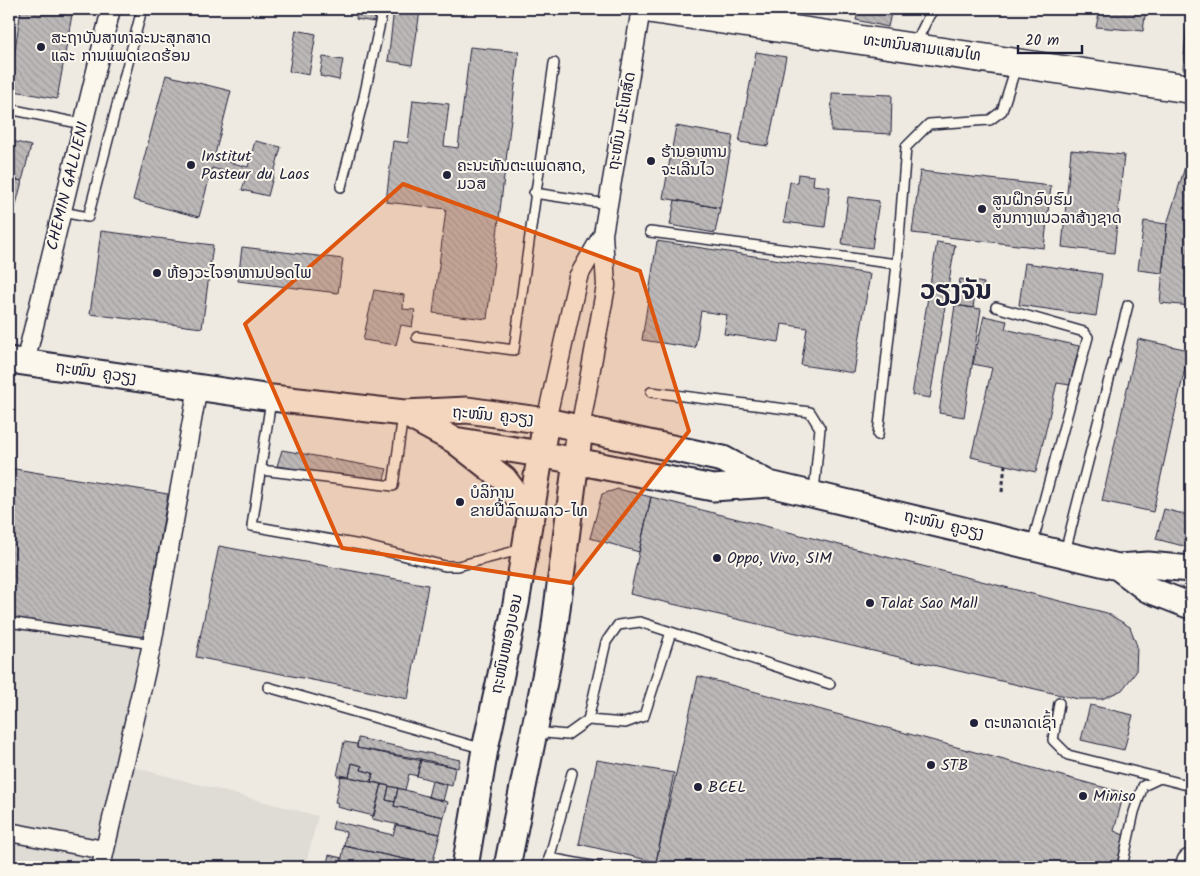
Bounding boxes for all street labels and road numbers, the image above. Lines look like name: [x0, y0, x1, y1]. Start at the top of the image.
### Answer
street label: ທະຫນົນສາມແສນໄທ: [861, 27, 983, 69]
street label: ຖະໜົນ ມະໂຫສົດ: [601, 70, 643, 172]
street label: CHEMIN GALLIENI: [40, 119, 96, 253]
street label: ຖະໜົນ ຄູວຽງ: [54, 355, 138, 391]
street label: ຖະໜົນ ຄູວຽງ: [451, 400, 535, 432]
street label: ຖະໜົນ ຄູວຽງ: [901, 504, 987, 546]
street label: ຖະໜົນໜອງບອນ: [484, 592, 530, 696]

